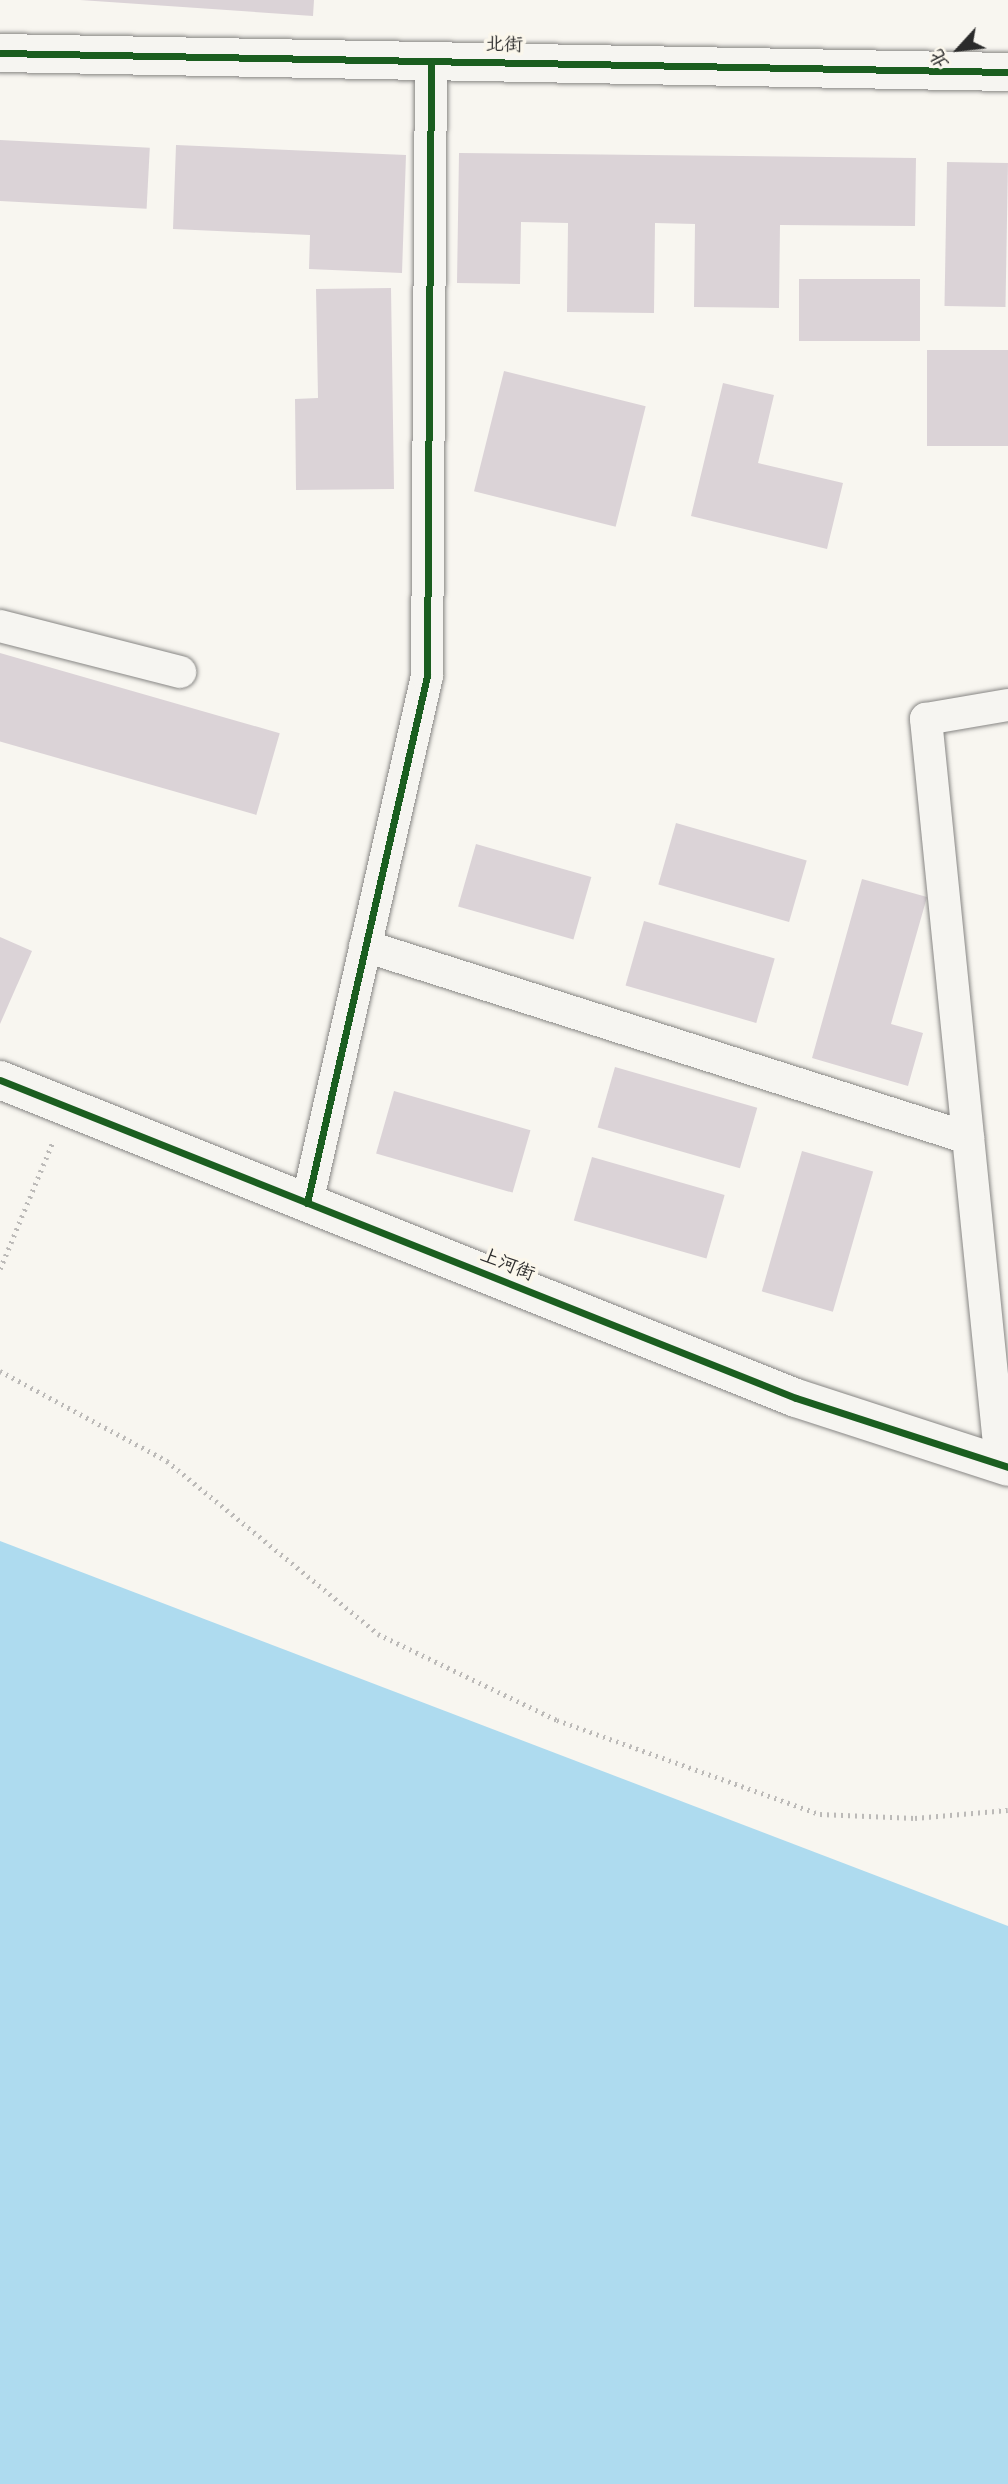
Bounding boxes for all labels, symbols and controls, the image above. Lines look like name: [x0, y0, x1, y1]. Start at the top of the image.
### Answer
north arrow: [924, 14, 994, 84]
street label: 北街: [485, 34, 523, 58]
text: 北: [923, 43, 958, 74]
street label: 上河街: [476, 1245, 538, 1287]

